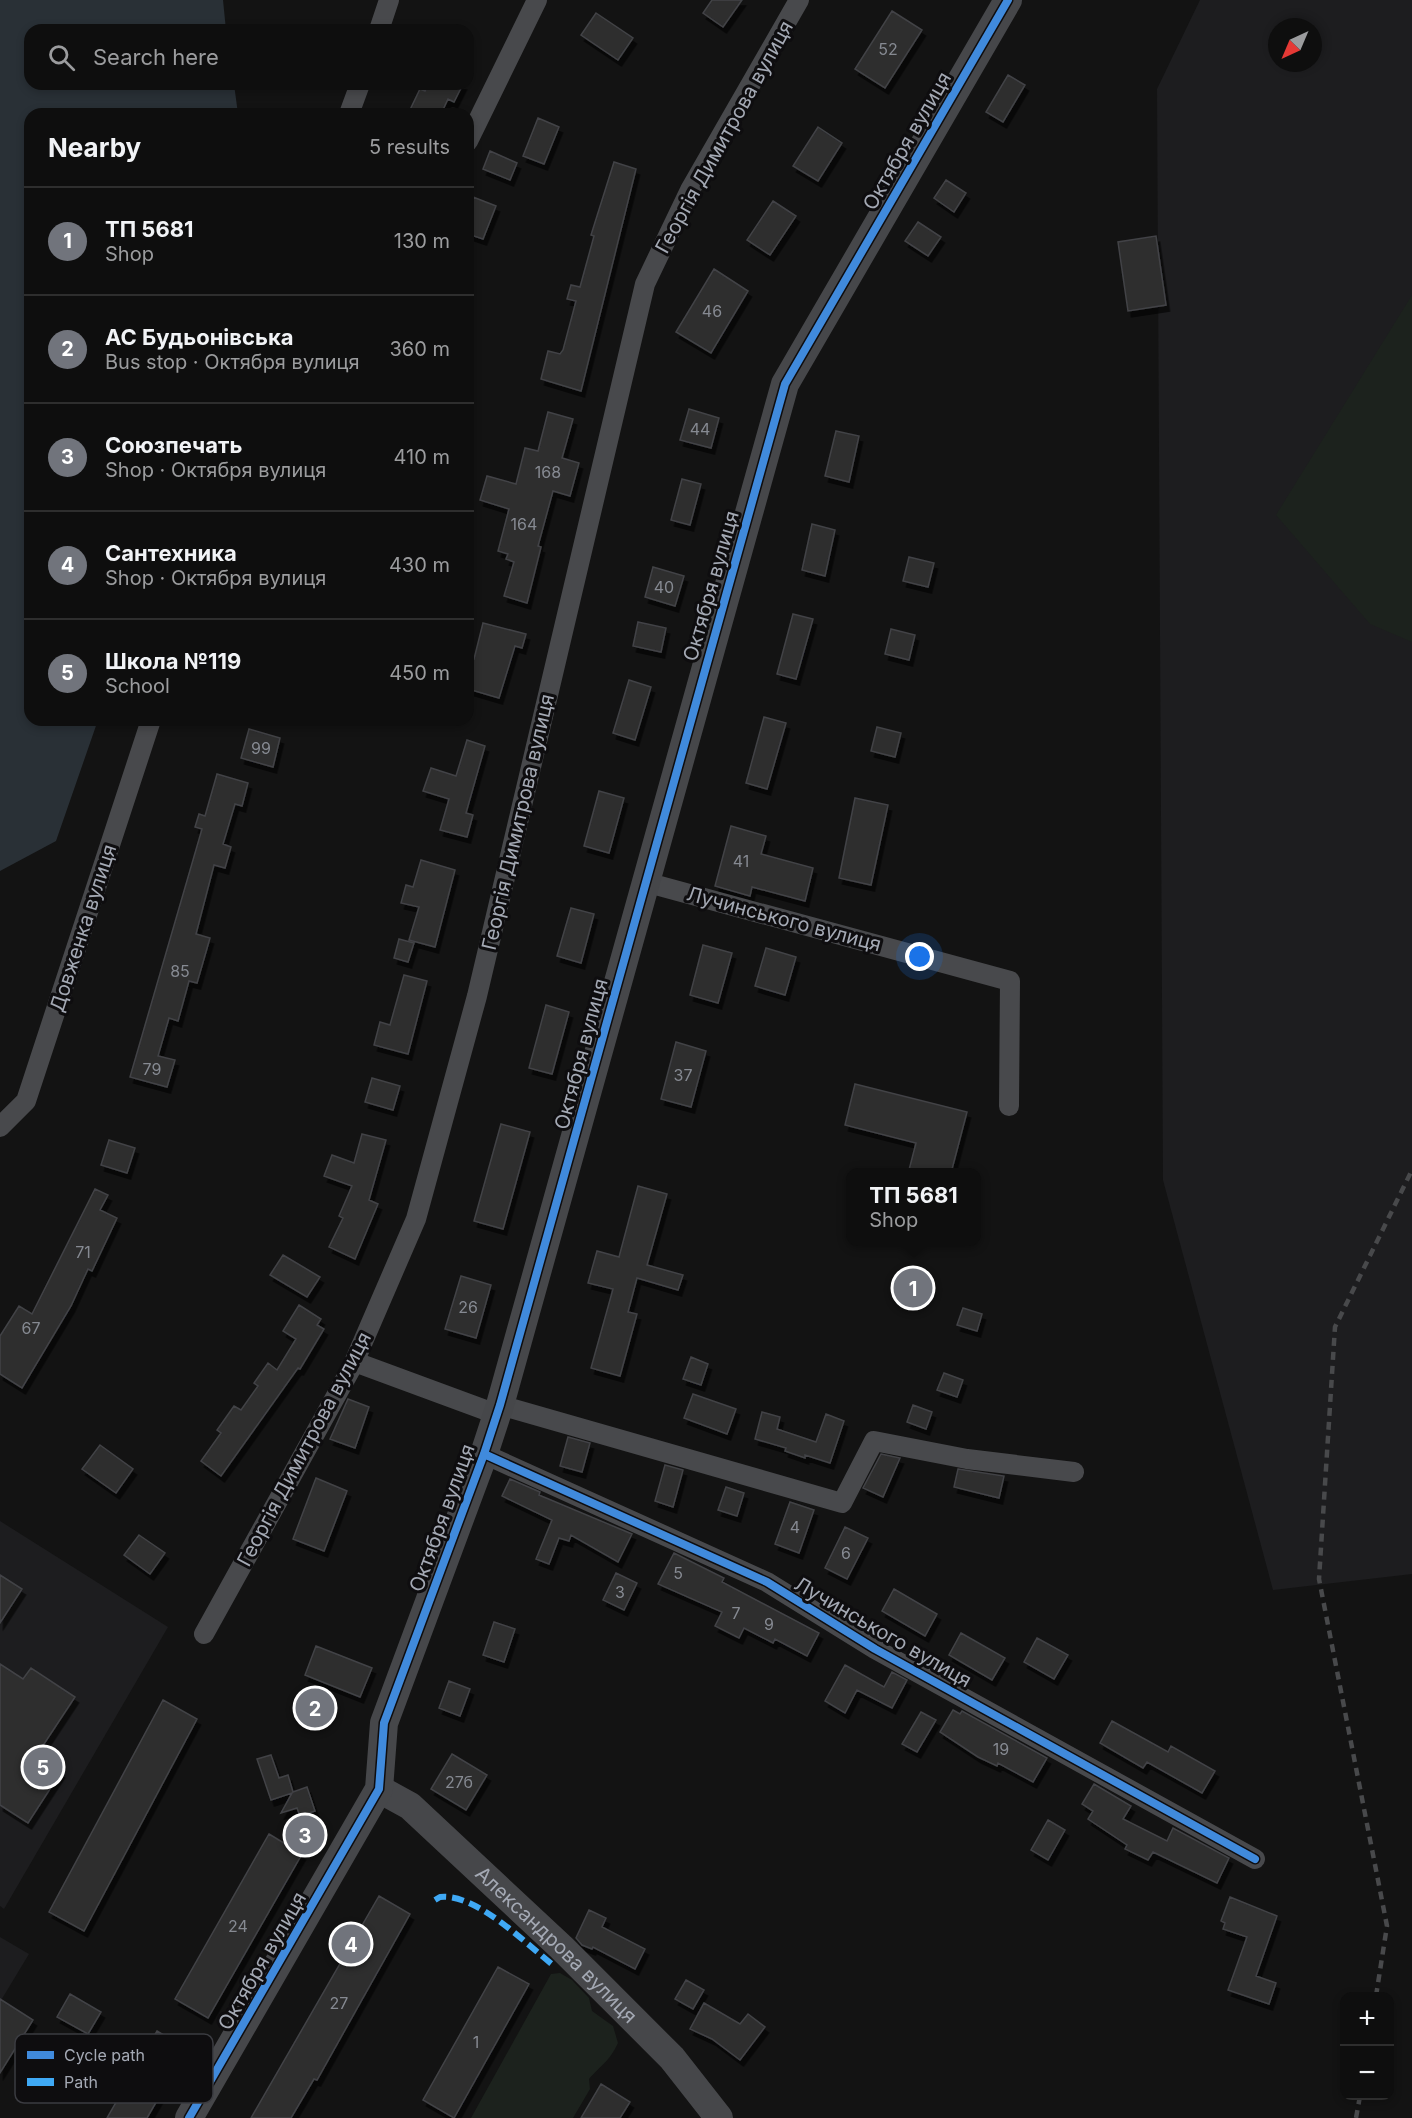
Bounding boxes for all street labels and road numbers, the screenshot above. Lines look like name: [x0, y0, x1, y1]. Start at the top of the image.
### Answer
street label: Георгія Димитрова вулиця: [650, 17, 798, 257]
street label: Октября вулиця: [858, 68, 956, 214]
street label: Октября вулиця: [678, 508, 744, 664]
street label: Георгія Димитрова вулиця: [477, 692, 559, 952]
street label: Довженка вулиця: [45, 841, 121, 1015]
street label: Лучинського вулиця: [684, 881, 884, 957]
street label: Октября вулиця: [549, 976, 613, 1132]
street label: Георгія Димитрова вулиця: [232, 1328, 376, 1570]
street label: Октября вулиця: [404, 1441, 480, 1595]
street label: Лучинського вулиця: [790, 1572, 976, 1692]
street label: Александрова вулиця: [471, 1861, 642, 2028]
street label: Октября вулиця: [213, 1888, 311, 2034]

